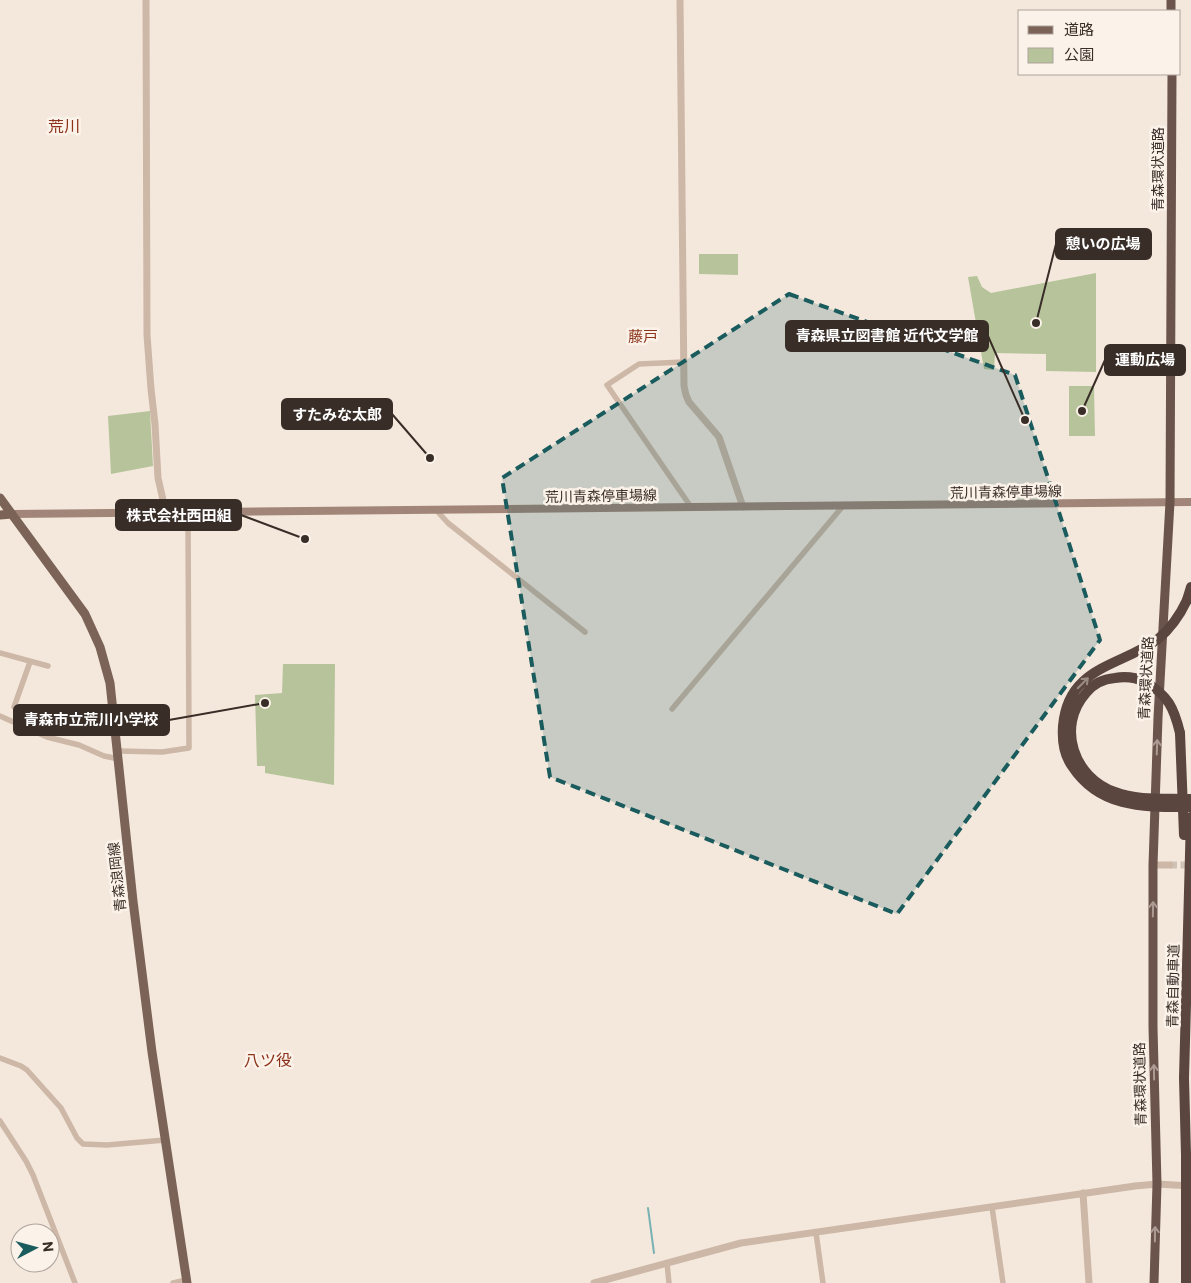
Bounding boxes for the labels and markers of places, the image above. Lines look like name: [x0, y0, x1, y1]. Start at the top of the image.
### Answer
callout: 憩いの広場: [1056, 229, 1151, 259]
callout: 青森県立図書館 近代文学館: [786, 321, 988, 351]
callout: 運動広場: [1105, 345, 1185, 375]
callout: すたみな太郎: [282, 399, 392, 429]
callout: 株式会社西田組: [116, 500, 241, 530]
callout: 青森市立荒川小学校: [14, 705, 169, 735]

